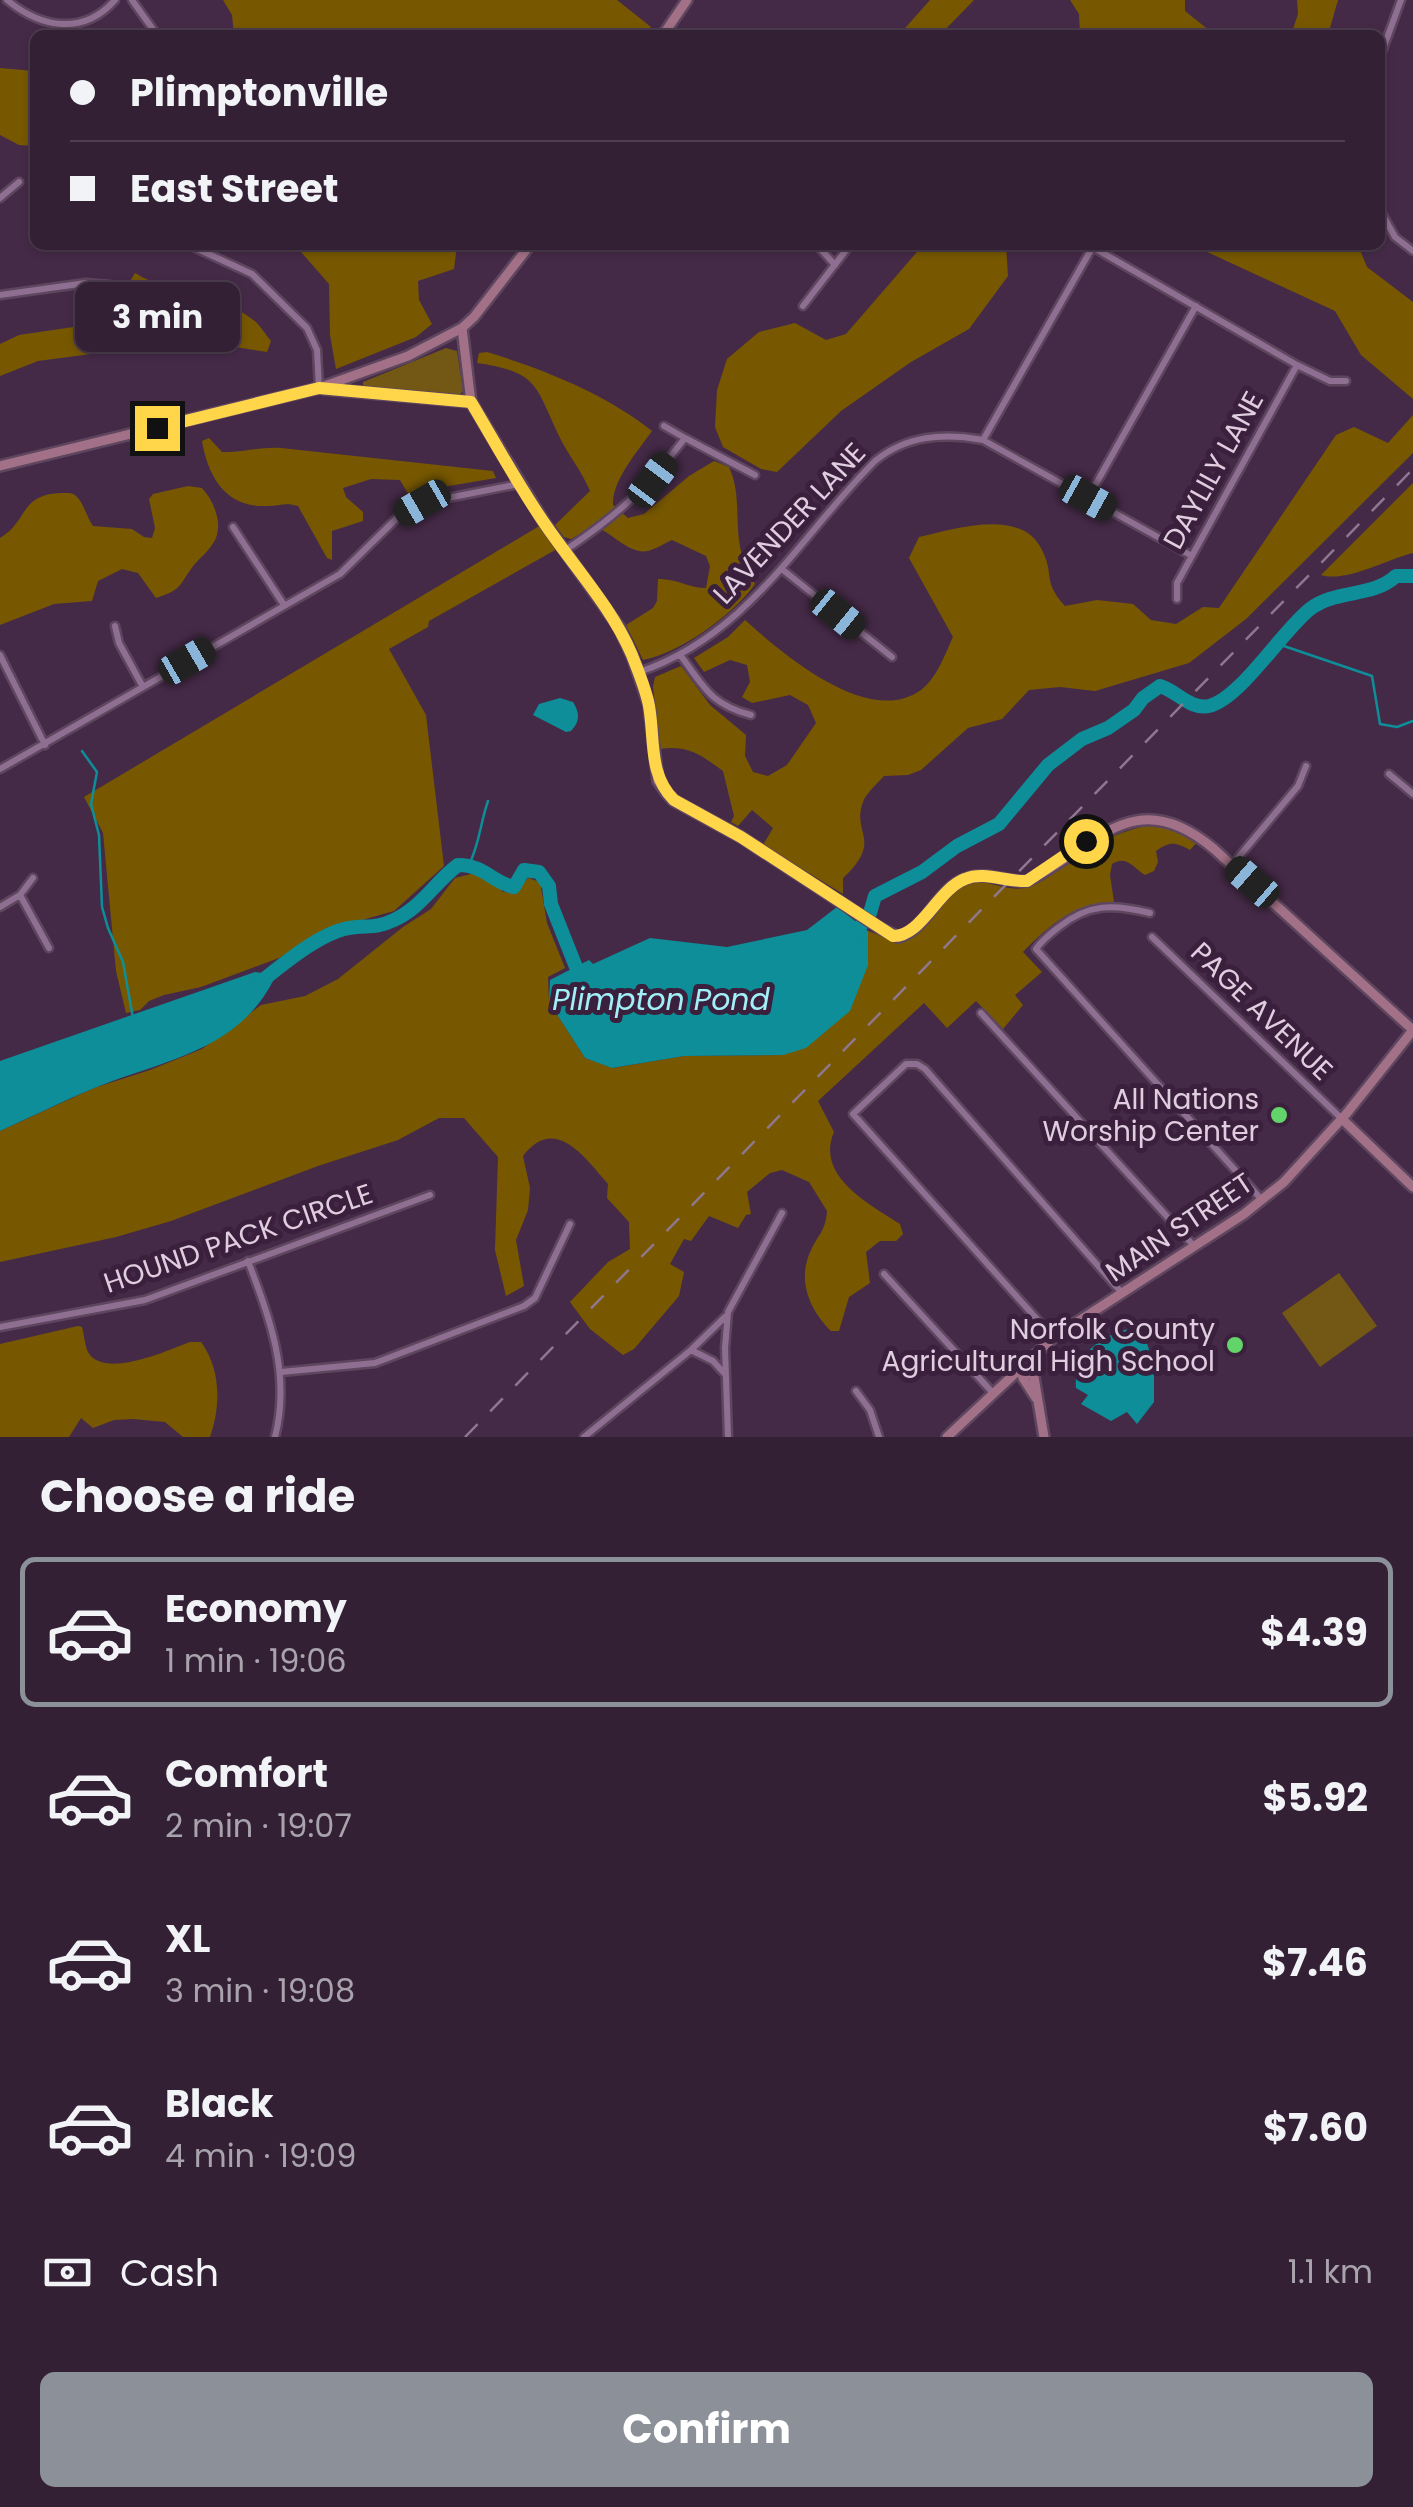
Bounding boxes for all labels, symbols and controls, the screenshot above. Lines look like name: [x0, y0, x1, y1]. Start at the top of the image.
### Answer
text: Plimptonville: [130, 66, 388, 119]
text: East Street: [130, 162, 338, 215]
callout: 3 min: [74, 283, 240, 353]
text: 3 min: [112, 294, 203, 339]
street label: DAYLILY LANE: [1154, 384, 1273, 556]
route end: [135, 406, 180, 451]
street label: LAVENDER LANE: [704, 434, 874, 613]
car: [623, 447, 683, 513]
car: [1054, 470, 1122, 526]
car: [389, 475, 455, 531]
car: [805, 583, 871, 645]
car: [154, 633, 220, 689]
route start: [1064, 819, 1109, 864]
car: [1220, 851, 1284, 913]
street label: PAGE AVENUE: [1182, 933, 1341, 1089]
water label: Plimpton Pond: [552, 978, 771, 1021]
place label: All Nations Worship Center: [1043, 1080, 1259, 1151]
marker: All Nations Worship Center: [1268, 1104, 1290, 1126]
street label: MAIN STREET: [1098, 1164, 1260, 1291]
street label: HOUND PACK CIRCLE: [99, 1174, 378, 1303]
place label: Norfolk County Agricultural High School: [882, 1310, 1215, 1381]
marker: Norfolk County Agricultural High School: [1224, 1334, 1246, 1356]
text: Choose a ride: [40, 1465, 355, 1528]
text: Economy: [165, 1582, 347, 1635]
icon: car: [45, 1587, 135, 1677]
text: $4.39: [1260, 1606, 1368, 1659]
text: 1 min · 19:06: [165, 1638, 347, 1683]
text: Comfort: [165, 1747, 328, 1800]
icon: car: [45, 1752, 135, 1842]
text: $5.92: [1263, 1771, 1368, 1824]
text: 2 min · 19:07: [165, 1803, 352, 1848]
text: XL: [165, 1912, 210, 1965]
icon: car: [45, 1917, 135, 2007]
text: $7.46: [1262, 1936, 1368, 1989]
text: 3 min · 19:08: [165, 1968, 355, 2013]
text: Black: [165, 2077, 274, 2130]
icon: car: [45, 2082, 135, 2172]
text: $7.60: [1263, 2101, 1368, 2154]
text: 4 min · 19:09: [165, 2133, 356, 2178]
icon: cash: [40, 2245, 95, 2300]
text: Cash: [120, 2246, 219, 2299]
text: 1.1 km: [1288, 2249, 1373, 2294]
button: Confirm: [40, 2372, 1373, 2487]

